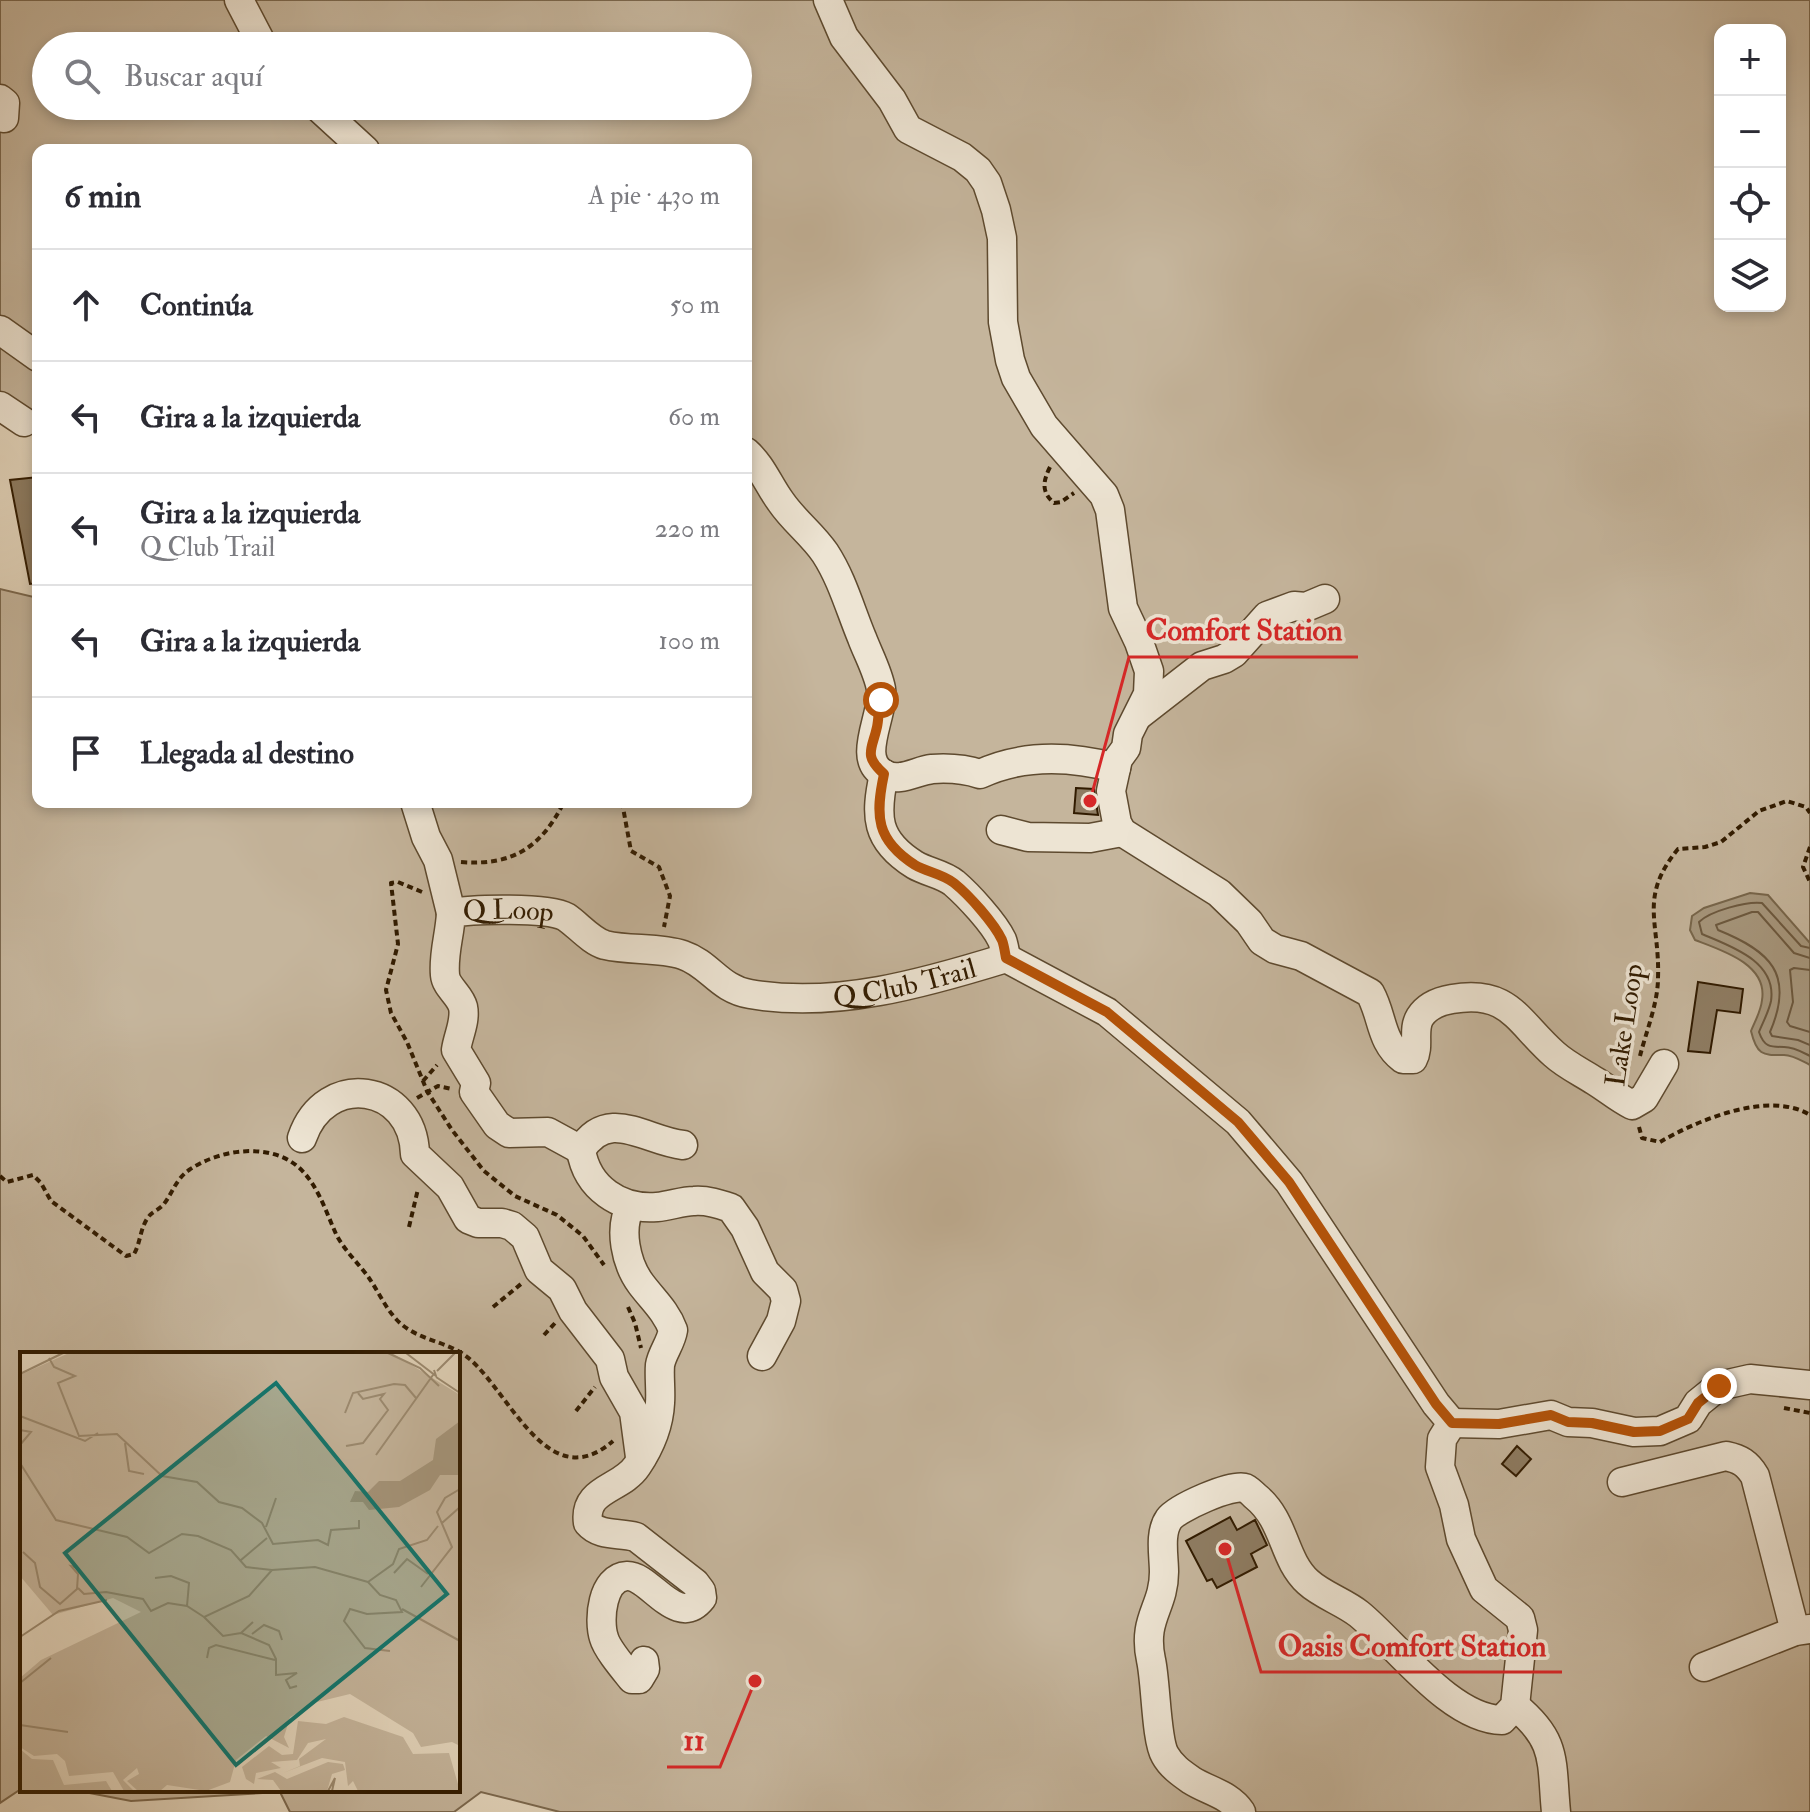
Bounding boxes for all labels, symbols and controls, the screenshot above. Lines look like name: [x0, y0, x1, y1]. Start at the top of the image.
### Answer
map controls: [1714, 24, 1786, 312]
button: +: [1714, 24, 1786, 96]
search box: [32, 32, 752, 120]
icon: search: [60, 54, 104, 98]
text: Buscar aquí: [124, 58, 263, 95]
button: −: [1714, 96, 1786, 168]
button: locate: [1714, 168, 1786, 240]
text: 6 min: [64, 175, 141, 218]
text: A pie · 430 m: [588, 180, 720, 212]
button: layers: [1714, 240, 1786, 312]
icon: ahead: [64, 283, 108, 327]
text: Continúa: [140, 287, 253, 324]
text: 50 m: [670, 289, 720, 321]
icon: left: [64, 395, 108, 439]
text: Gira a la izquierda: [140, 399, 360, 436]
text: 60 m: [668, 401, 720, 433]
text: Gira a la izquierda: [140, 495, 360, 532]
icon: left: [64, 507, 108, 551]
text: 220 m: [655, 513, 720, 545]
text: Q Club Trail: [140, 532, 275, 564]
callout: Comfort Station: [1129, 603, 1358, 657]
text: Comfort Station: [1145, 612, 1343, 649]
icon: left: [64, 619, 108, 663]
text: Gira a la izquierda: [140, 623, 360, 660]
text: 100 m: [659, 625, 720, 657]
route start: [863, 682, 899, 718]
icon: arrive: [64, 731, 108, 775]
text: Llegada al destino: [140, 735, 354, 772]
street label: Q Loop: [462, 891, 556, 930]
street label: Q Club Trail: [831, 950, 980, 1015]
street label: Lake Loop: [1598, 961, 1652, 1089]
inset map: [20, 1352, 460, 1792]
route end: [1701, 1368, 1737, 1404]
callout: Oasis Comfort Station: [1261, 1618, 1562, 1672]
text: Oasis Comfort Station: [1278, 1628, 1547, 1665]
callout: 11: [667, 1713, 720, 1767]
text: 11: [683, 1722, 705, 1759]

